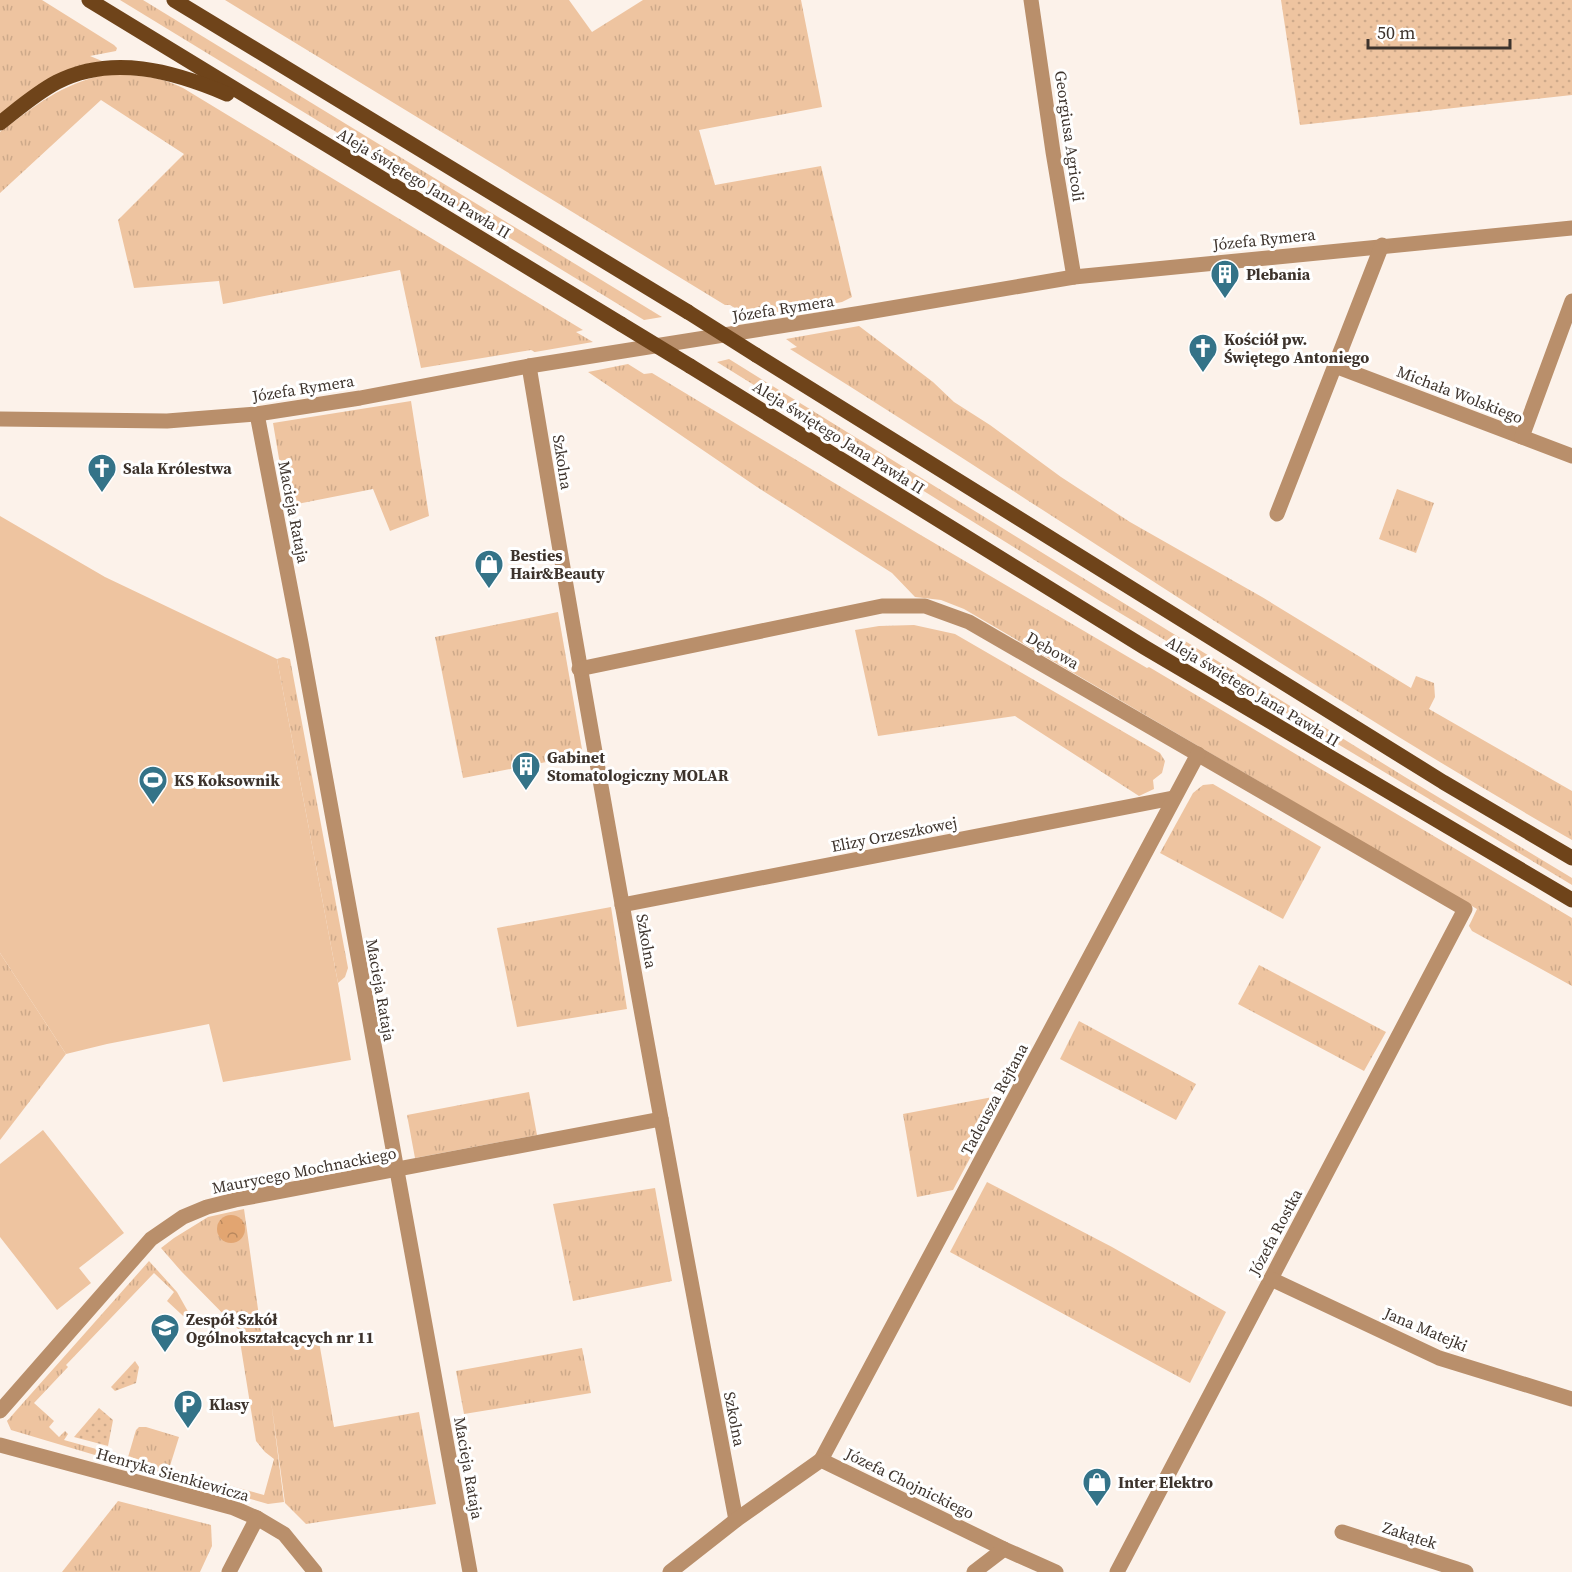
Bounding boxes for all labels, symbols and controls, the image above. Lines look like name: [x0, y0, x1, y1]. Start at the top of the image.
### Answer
scale bar: [1368, 12, 1510, 50]
text: 50 m: [1377, 20, 1415, 45]
street label: Georgiusa Agricoli: [1050, 69, 1090, 203]
street label: Aleja świętego Jana Pawła II: [333, 122, 515, 244]
street label: Józefa Rymera: [1211, 223, 1317, 255]
building icon: Plebania: [1209, 258, 1241, 300]
place label: Plebania: [1246, 263, 1311, 285]
street label: Józefa Rymera: [729, 289, 836, 327]
place label: Kościół pw. Świętego Antoniego: [1224, 328, 1369, 368]
church icon: Kościół pw. Świętego Antoniego: [1187, 332, 1219, 374]
street label: Michała Wolskiego: [1394, 360, 1527, 428]
street label: Józefa Rymera: [249, 369, 356, 407]
street label: Aleja świętego Jana Pawła II: [749, 375, 929, 499]
street label: Szkolna: [548, 433, 578, 492]
church icon: Sala Królestwa: [86, 452, 118, 494]
place label: Sala Królestwa: [123, 457, 232, 479]
street label: Macieja Rataja: [273, 459, 315, 566]
place label: Besties Hair&Beauty: [510, 544, 605, 584]
shop icon: Besties Hair&Beauty: [473, 548, 505, 590]
street label: Dębowa: [1023, 626, 1084, 674]
street label: Aleja świętego Jana Pawła II: [1162, 630, 1344, 752]
place label: Gabinet Stomatologiczny MOLAR: [547, 746, 729, 786]
building icon: Gabinet Stomatologiczny MOLAR: [510, 750, 542, 792]
sports icon: KS Koksownik: [137, 764, 169, 806]
place label: KS Koksownik: [174, 769, 280, 791]
street label: Elizy Orzeszkowej: [829, 811, 959, 857]
street label: Szkolna: [631, 912, 663, 971]
street label: Macieja Rataja: [361, 937, 401, 1044]
street label: Tadeusza Rejtana: [955, 1038, 1033, 1159]
street label: Maurycego Mochnackiego: [210, 1141, 398, 1199]
street label: Józefa Rostka: [1242, 1184, 1307, 1280]
street label: Jana Matejki: [1380, 1301, 1471, 1357]
place label: Zespół Szkół Ogólnokształcących nr 11: [186, 1308, 374, 1348]
school or university icon: Zespół Szkół Ogólnokształcących nr 11: [149, 1312, 181, 1354]
parking icon: Klasy: [172, 1388, 204, 1430]
street label: Szkolna: [719, 1390, 751, 1449]
place label: Klasy: [209, 1393, 250, 1415]
street label: Macieja Rataja: [449, 1415, 489, 1522]
street label: Henryka Sienkiewicza: [94, 1442, 253, 1507]
street label: Józefa Chojnickiego: [841, 1442, 978, 1524]
shop icon: Inter Elektro: [1081, 1466, 1113, 1508]
place label: Inter Elektro: [1118, 1471, 1213, 1493]
street label: Zakątek: [1380, 1516, 1440, 1554]

